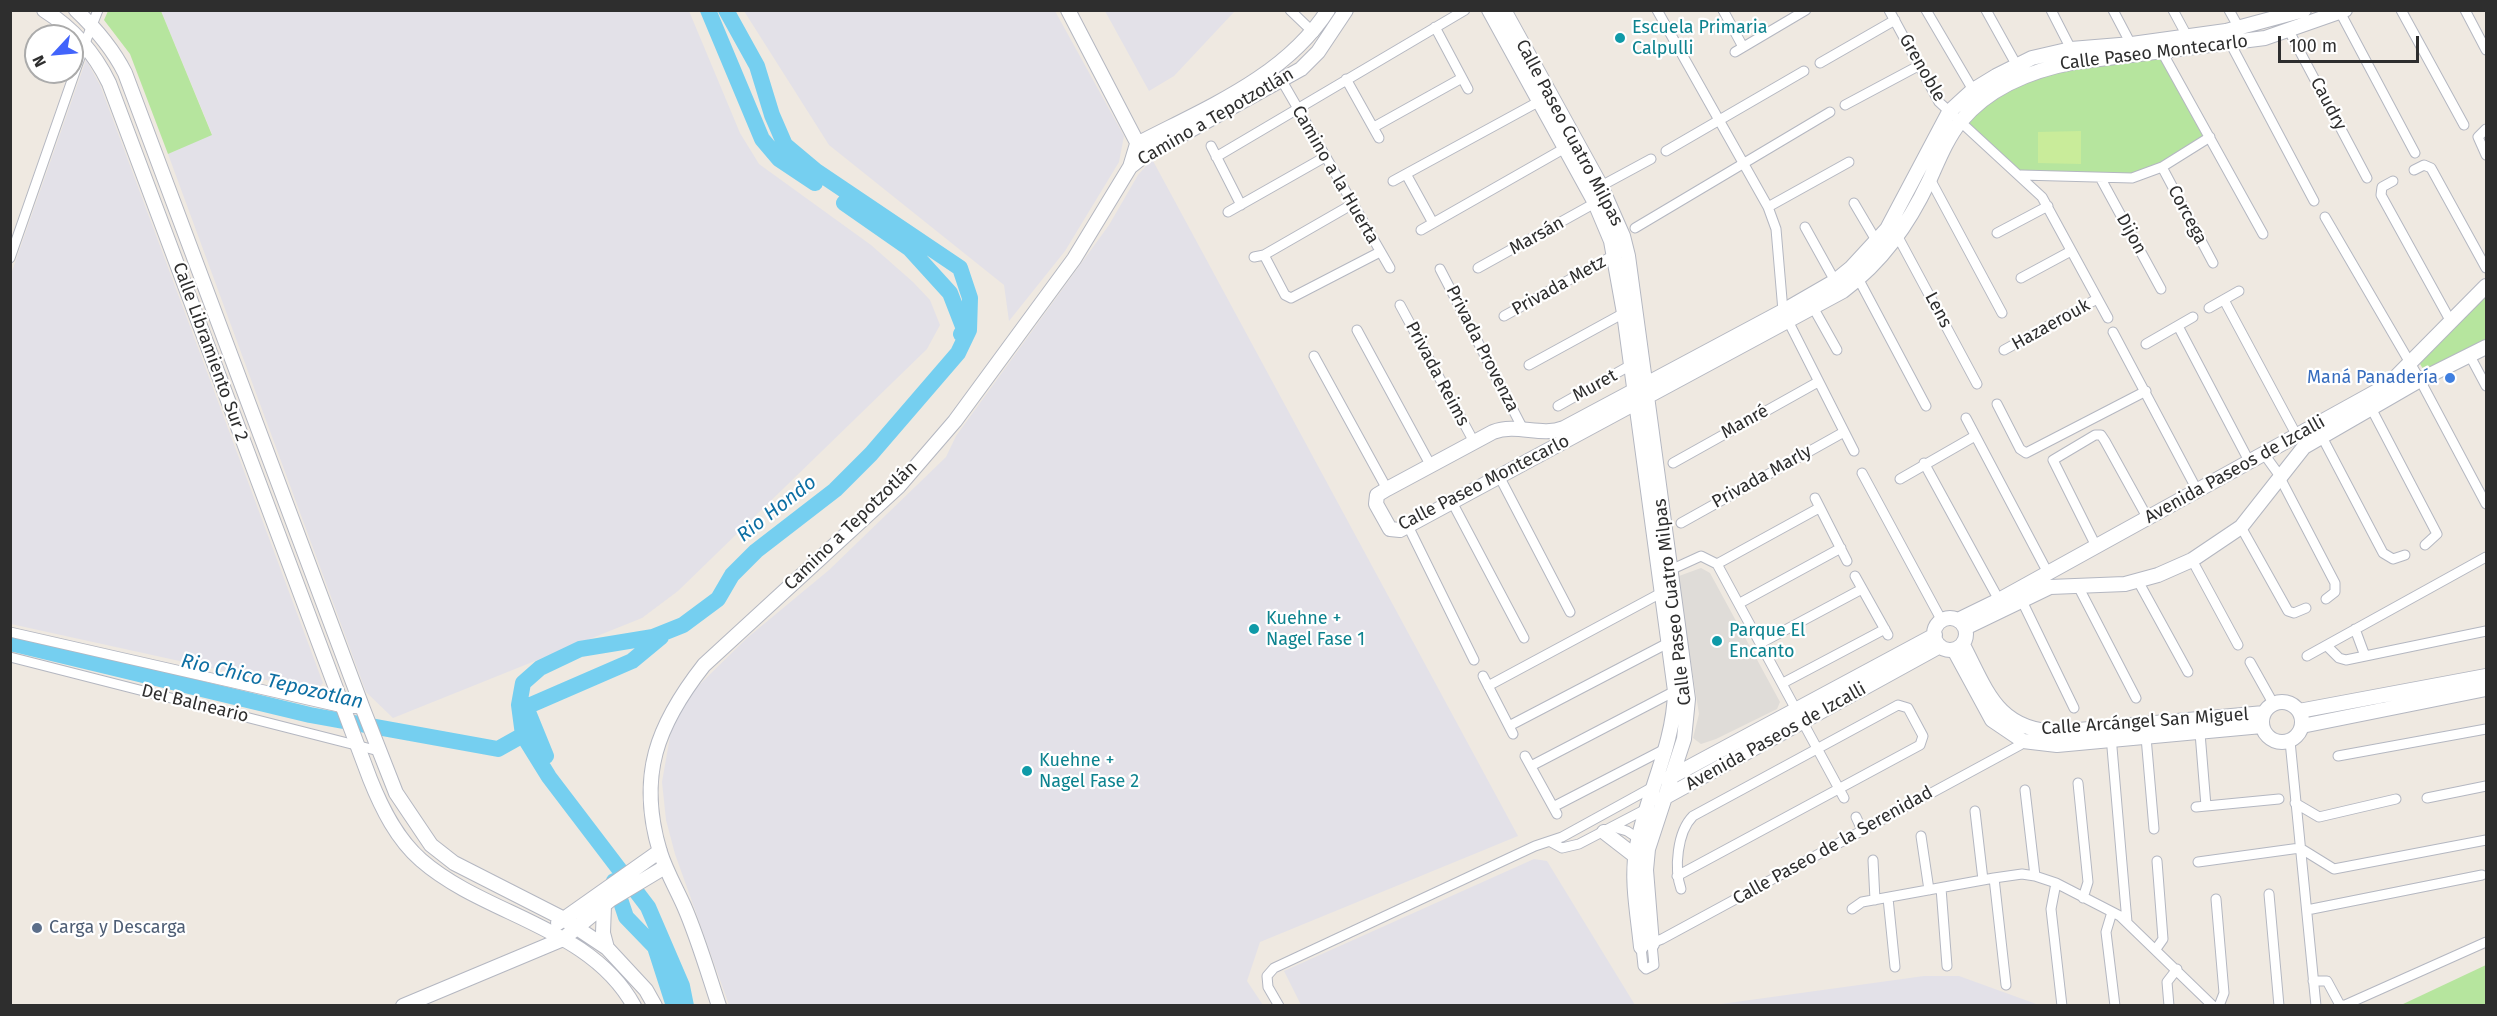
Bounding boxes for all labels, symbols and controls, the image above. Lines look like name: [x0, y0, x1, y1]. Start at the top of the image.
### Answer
place label: Escuela Primaria Calpulli: [1632, 17, 1768, 60]
north arrow: [24, 24, 84, 84]
scale bar: [2281, 24, 2422, 62]
street label: Grenoble: [1894, 30, 1950, 106]
marker: Escuela Primaria Calpulli: [1613, 31, 1627, 45]
street label: Calle Paseo Montecarlo: [2059, 31, 2249, 75]
text: 100 m: [2289, 35, 2337, 57]
street label: Calle Paseo Cuatro Milpas: [1511, 36, 1627, 230]
text: N: [28, 52, 50, 70]
street label: Camino a Tepotzotlán: [1134, 64, 1298, 170]
street label: Caudry: [2305, 74, 2351, 134]
street label: Camino a la Huerta: [1287, 102, 1383, 248]
street label: Corcega: [2163, 182, 2211, 248]
street label: Dijon: [2111, 210, 2151, 258]
street label: Marsán: [1506, 212, 1568, 260]
street label: Privada Metz: [1508, 251, 1610, 321]
street label: Calle Libramiento Sur 2: [168, 260, 252, 444]
street label: Privada Provenza: [1441, 282, 1523, 416]
street label: Lens: [1920, 288, 1956, 332]
street label: Hazaerouk: [2008, 295, 2094, 355]
street label: Privada Reims: [1400, 318, 1474, 430]
street label: Muret: [1569, 365, 1621, 407]
place label: Maná Panadería: [2307, 367, 2438, 389]
marker: Maná Panadería: [2443, 371, 2457, 385]
street label: Manré: [1718, 400, 1772, 444]
street label: Avenida Paseos de Izcalli: [2141, 411, 2329, 529]
street label: Calle Paseo Montecarlo: [1395, 430, 1573, 536]
street label: Privada Marly: [1708, 441, 1816, 513]
street label: Camino a Tepotzotlán: [780, 457, 922, 595]
water label: Rio Hondo: [732, 471, 822, 547]
street label: Calle Paseo Cuatro Milpas: [1650, 497, 1696, 707]
place label: Kuehne + Nagel Fase 1: [1266, 608, 1365, 650]
place label: Parque El Encanto: [1729, 620, 1805, 662]
marker: Kuehne + Nagel Fase 1: [1247, 622, 1261, 636]
marker: Parque El Encanto: [1710, 634, 1724, 648]
water label: Rio Chico Tepozotlan: [179, 649, 365, 715]
street label: Avenida Paseos de Izcalli: [1682, 678, 1870, 796]
street label: Del Balneario: [139, 680, 251, 728]
street label: Calle Arcángel San Miguel: [2041, 704, 2249, 740]
place label: Kuehne + Nagel Fase 2: [1039, 750, 1139, 792]
marker: Kuehne + Nagel Fase 2: [1020, 764, 1034, 778]
street label: Calle Paseo de la Serenidad: [1729, 782, 1937, 910]
place label: Carga y Descarga: [49, 917, 186, 939]
marker: Carga y Descarga: [30, 921, 44, 935]

